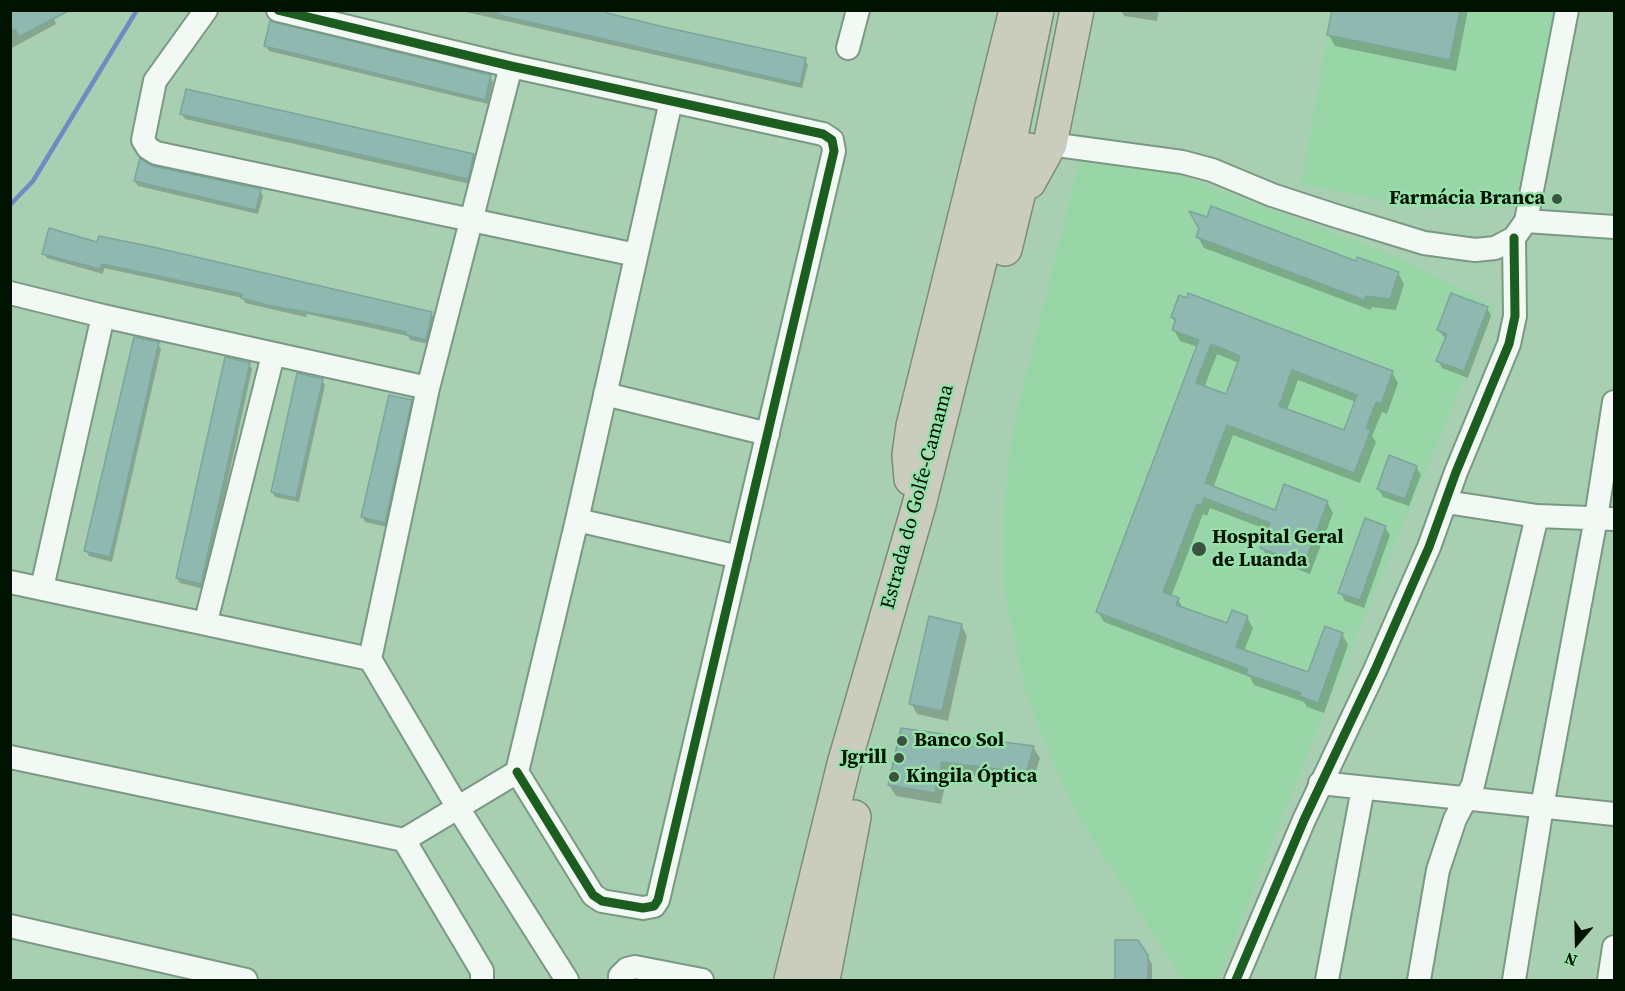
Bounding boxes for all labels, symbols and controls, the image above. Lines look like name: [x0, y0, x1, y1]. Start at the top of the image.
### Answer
place label: Farmácia Branca: [1389, 187, 1545, 211]
marker: Farmácia Branca: [1550, 192, 1564, 206]
street label: Estrada do Golfe-Camama: [876, 382, 960, 612]
place label: Hospital Geral de Luanda: [1212, 526, 1344, 573]
marker: Hospital Geral de Luanda: [1190, 540, 1208, 558]
place label: Banco Sol: [914, 729, 1004, 753]
marker: Banco Sol: [895, 734, 909, 748]
place label: Jgrill: [840, 746, 887, 770]
marker: Jgrill: [892, 751, 906, 765]
place label: Kingila Óptica: [906, 765, 1037, 789]
marker: Kingila Óptica: [887, 770, 901, 784]
north arrow: [1547, 913, 1607, 973]
text: N: [1562, 948, 1580, 972]

